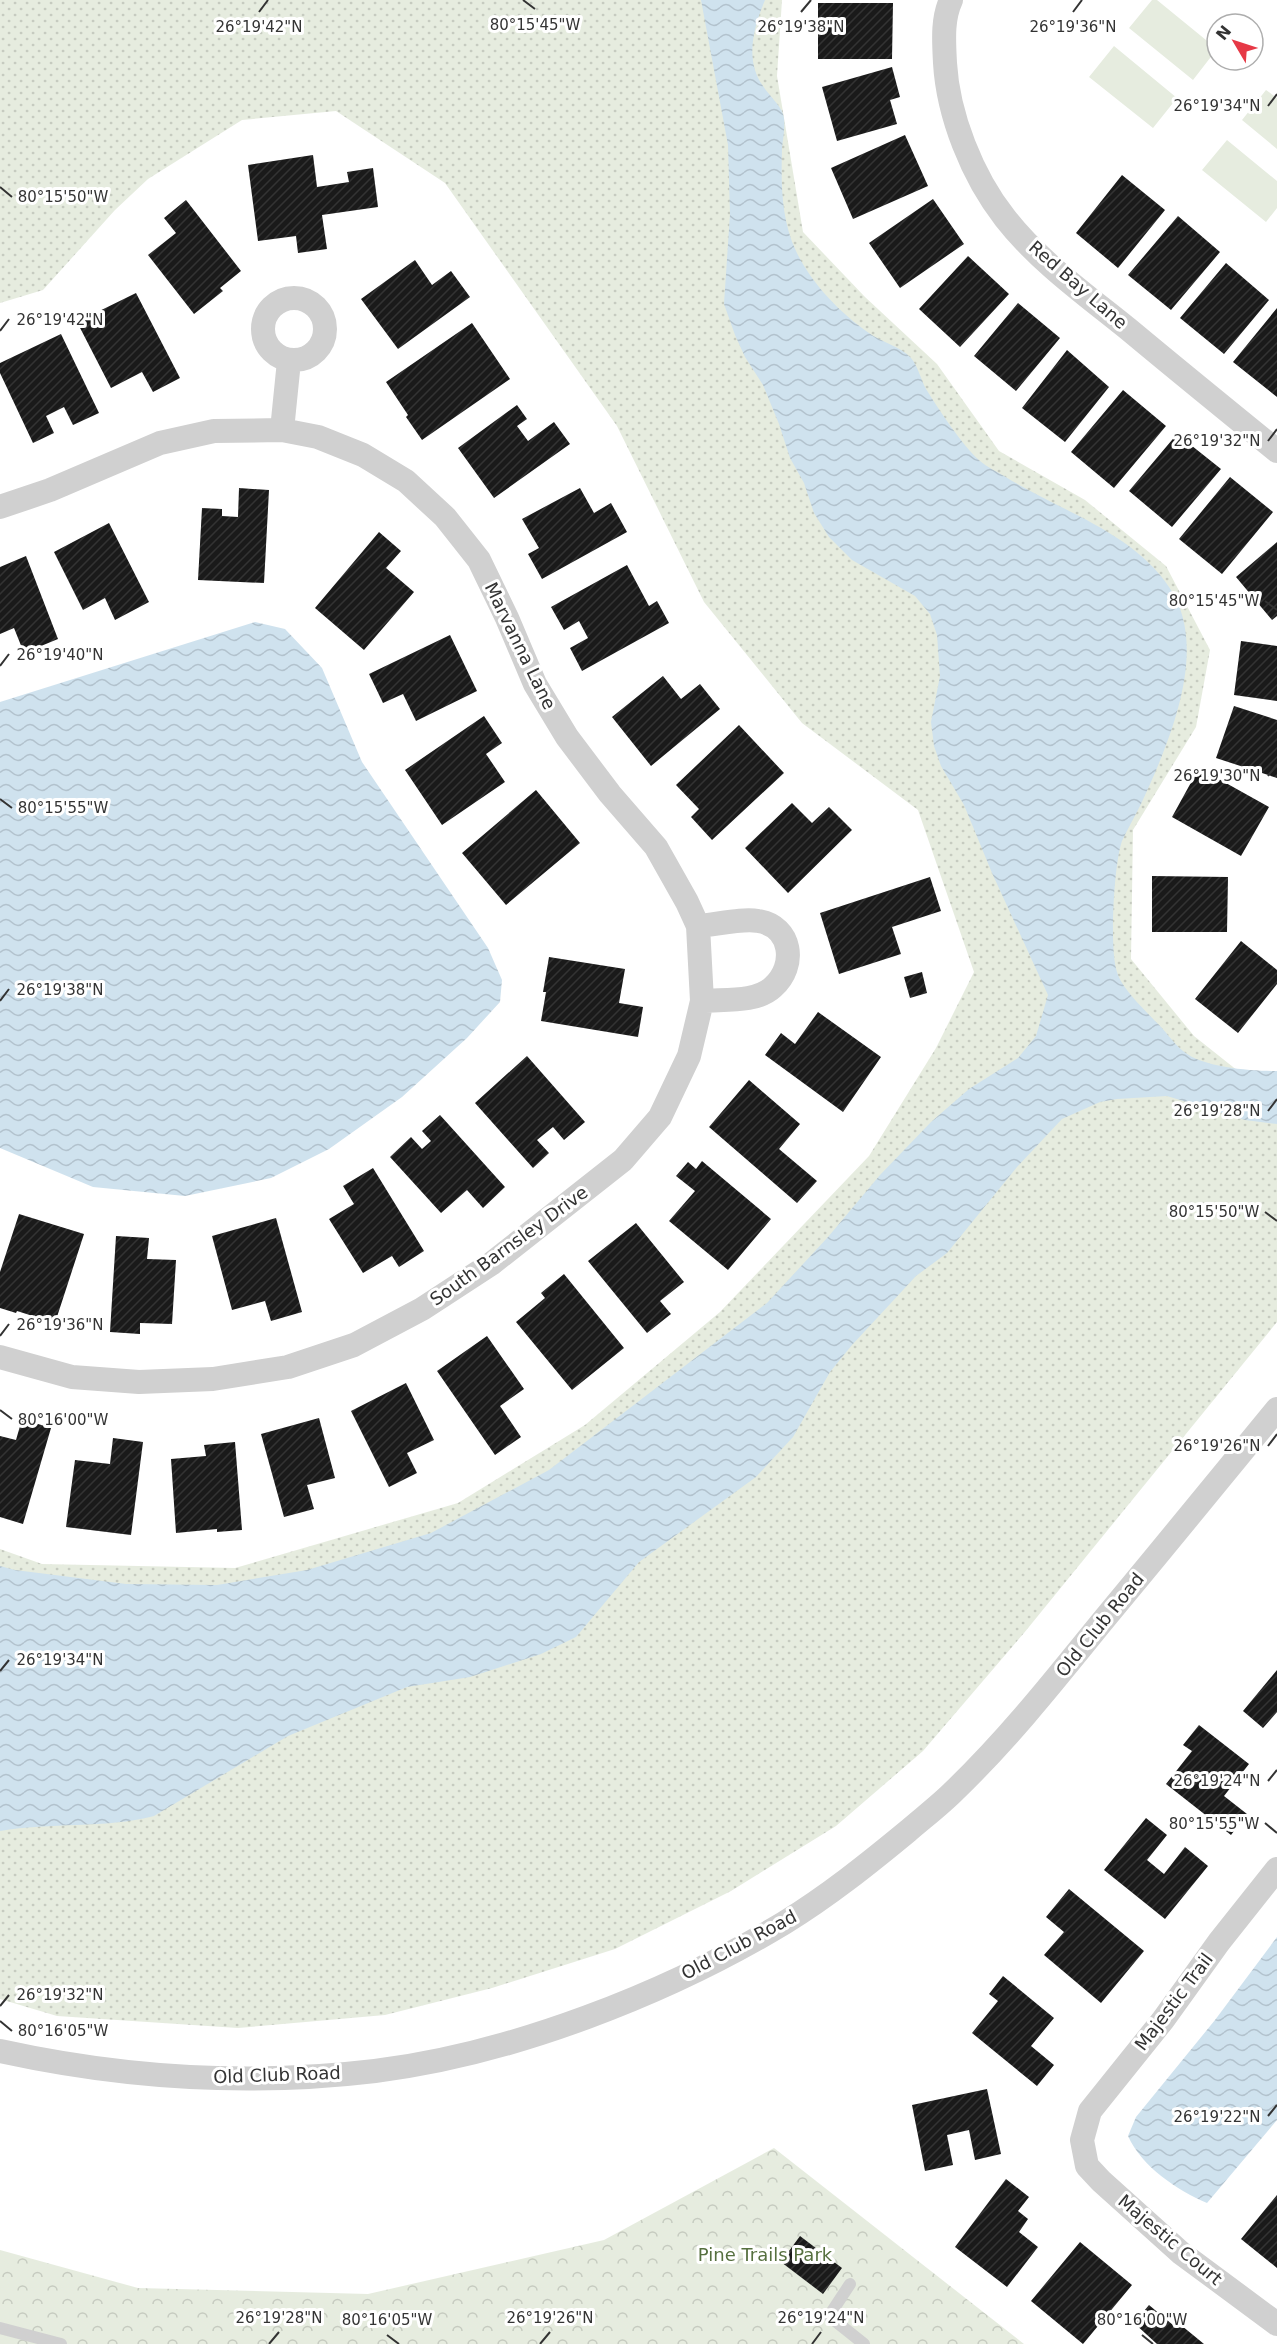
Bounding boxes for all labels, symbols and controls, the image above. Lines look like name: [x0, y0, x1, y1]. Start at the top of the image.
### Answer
north arrow: [1205, 12, 1265, 72]
text: 80°15'45"W: [490, 16, 580, 34]
text: 26°19'42"N: [215, 18, 303, 36]
text: 26°19'38"N: [757, 18, 845, 36]
text: 26°19'36"N: [1029, 18, 1117, 36]
text: N: [1212, 22, 1235, 44]
text: 26°19'34"N: [1173, 97, 1261, 115]
text: 80°15'50"W: [18, 188, 108, 206]
street label: Red Bay Lane: [1025, 236, 1132, 333]
text: 26°19'42"N: [16, 311, 104, 329]
text: 26°19'32"N: [1173, 432, 1261, 450]
street label: Marvanna Lane: [481, 579, 560, 713]
text: 80°15'45"W: [1169, 592, 1259, 610]
text: 26°19'40"N: [16, 646, 104, 664]
text: 26°19'30"N: [1173, 767, 1261, 785]
text: 80°15'55"W: [18, 799, 108, 817]
text: 26°19'38"N: [16, 981, 104, 999]
text: 26°19'28"N: [1173, 1102, 1261, 1120]
street label: South Barnsley Drive: [426, 1181, 592, 1310]
text: 80°15'50"W: [1169, 1203, 1259, 1221]
text: 26°19'36"N: [16, 1316, 104, 1334]
text: 80°16'00"W: [18, 1411, 108, 1429]
text: 26°19'26"N: [1173, 1437, 1261, 1455]
street label: Old Club Road: [1051, 1568, 1148, 1681]
text: 26°19'34"N: [16, 1651, 104, 1669]
text: 26°19'24"N: [1173, 1772, 1261, 1790]
text: 80°15'55"W: [1169, 1815, 1259, 1833]
street label: Old Club Road: [677, 1905, 800, 1984]
street label: Majestic Trail: [1130, 1949, 1217, 2055]
text: 26°19'32"N: [16, 1986, 104, 2004]
text: 80°16'05"W: [18, 2022, 108, 2040]
street label: Old Club Road: [213, 2062, 341, 2087]
text: 26°19'22"N: [1173, 2108, 1261, 2126]
street label: Majestic Court: [1114, 2190, 1227, 2289]
park label: Pine Trails Park: [698, 2244, 833, 2265]
text: 26°19'28"N: [235, 2309, 323, 2327]
text: 26°19'26"N: [506, 2309, 594, 2327]
text: 26°19'24"N: [777, 2309, 865, 2327]
text: 80°16'05"W: [342, 2311, 432, 2329]
text: 80°16'00"W: [1097, 2311, 1187, 2329]

